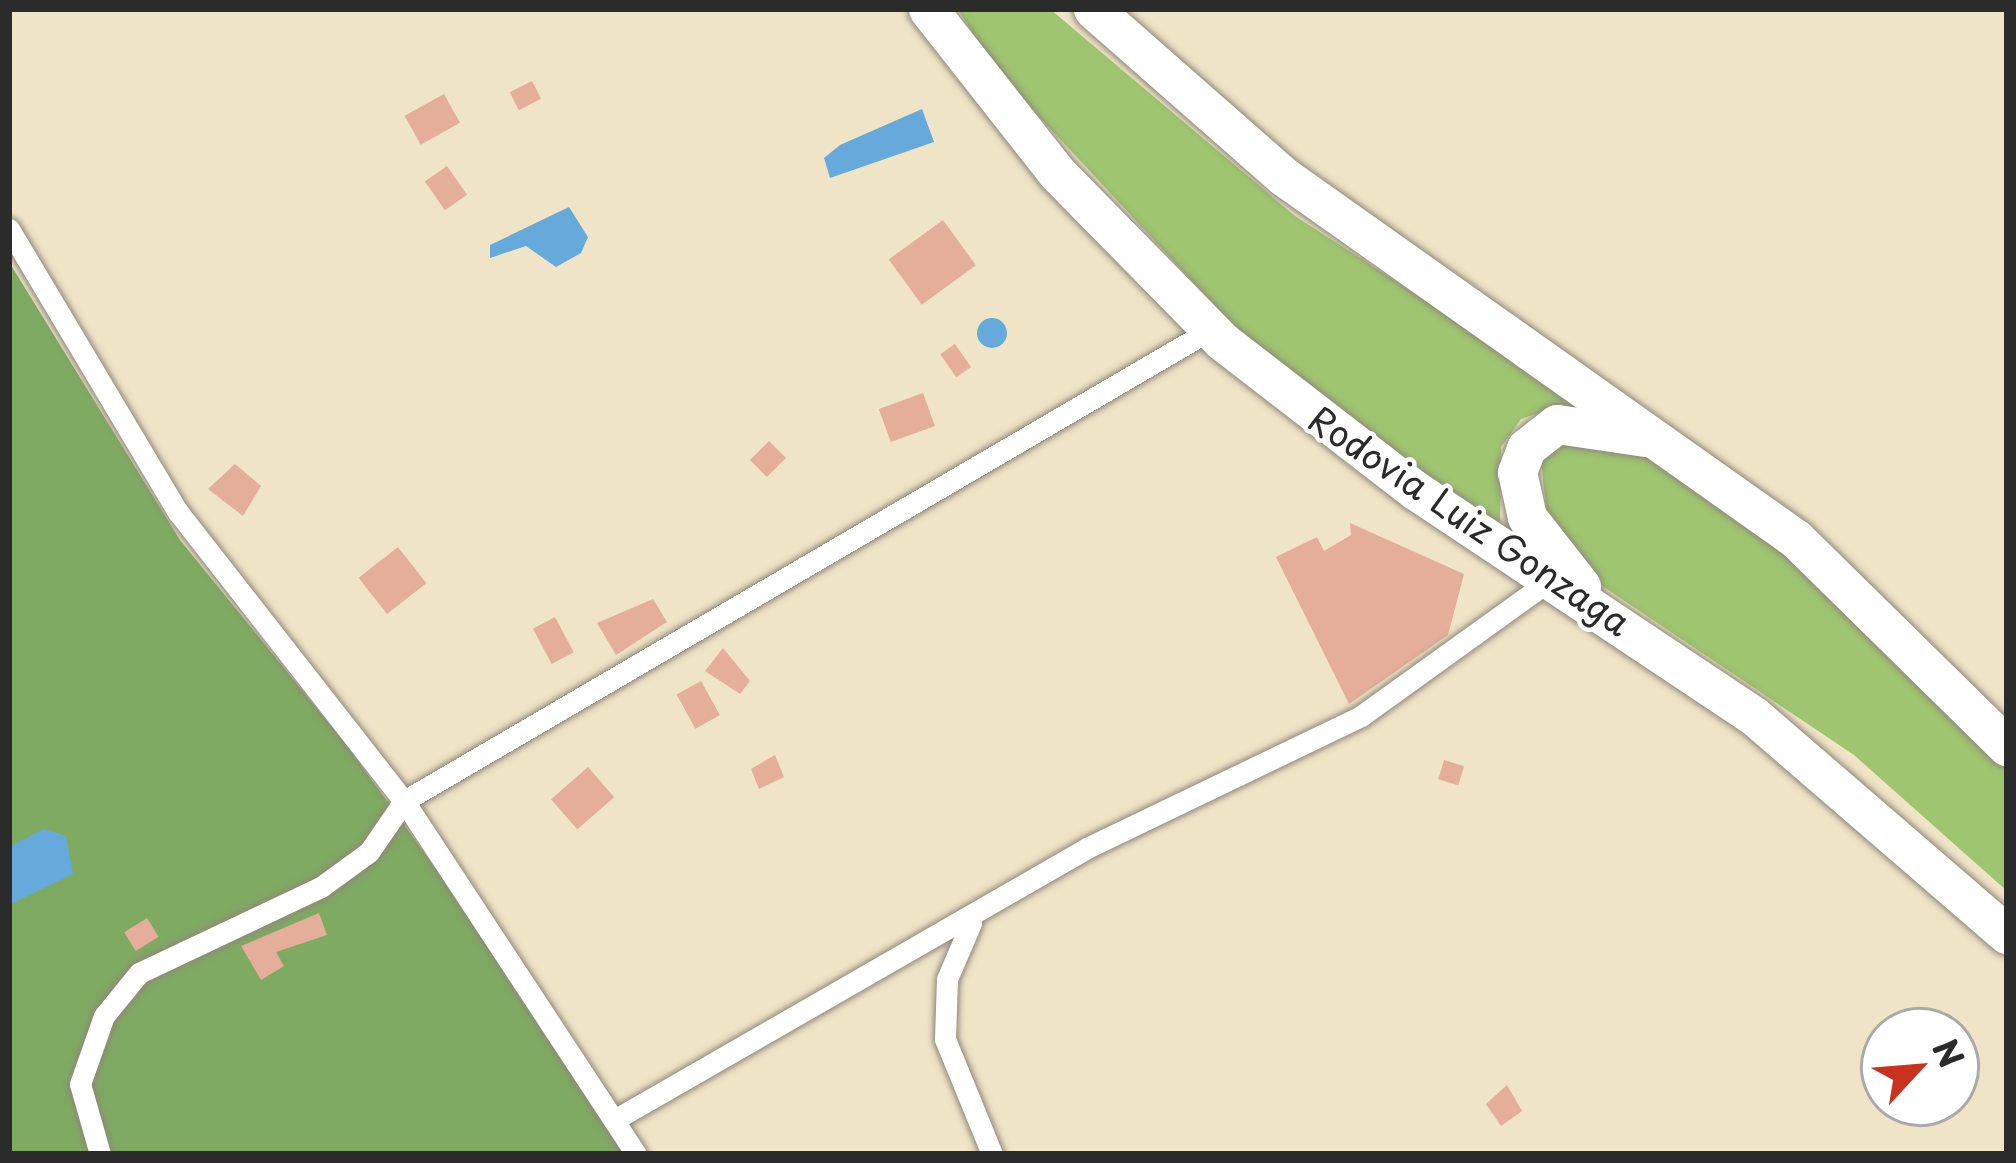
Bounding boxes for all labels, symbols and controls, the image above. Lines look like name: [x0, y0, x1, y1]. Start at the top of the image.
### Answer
street label: Rodovia Luiz Gonzaga: [1299, 395, 1641, 645]
north arrow: [1860, 1007, 1980, 1127]
text: N: [1921, 1030, 1978, 1075]

